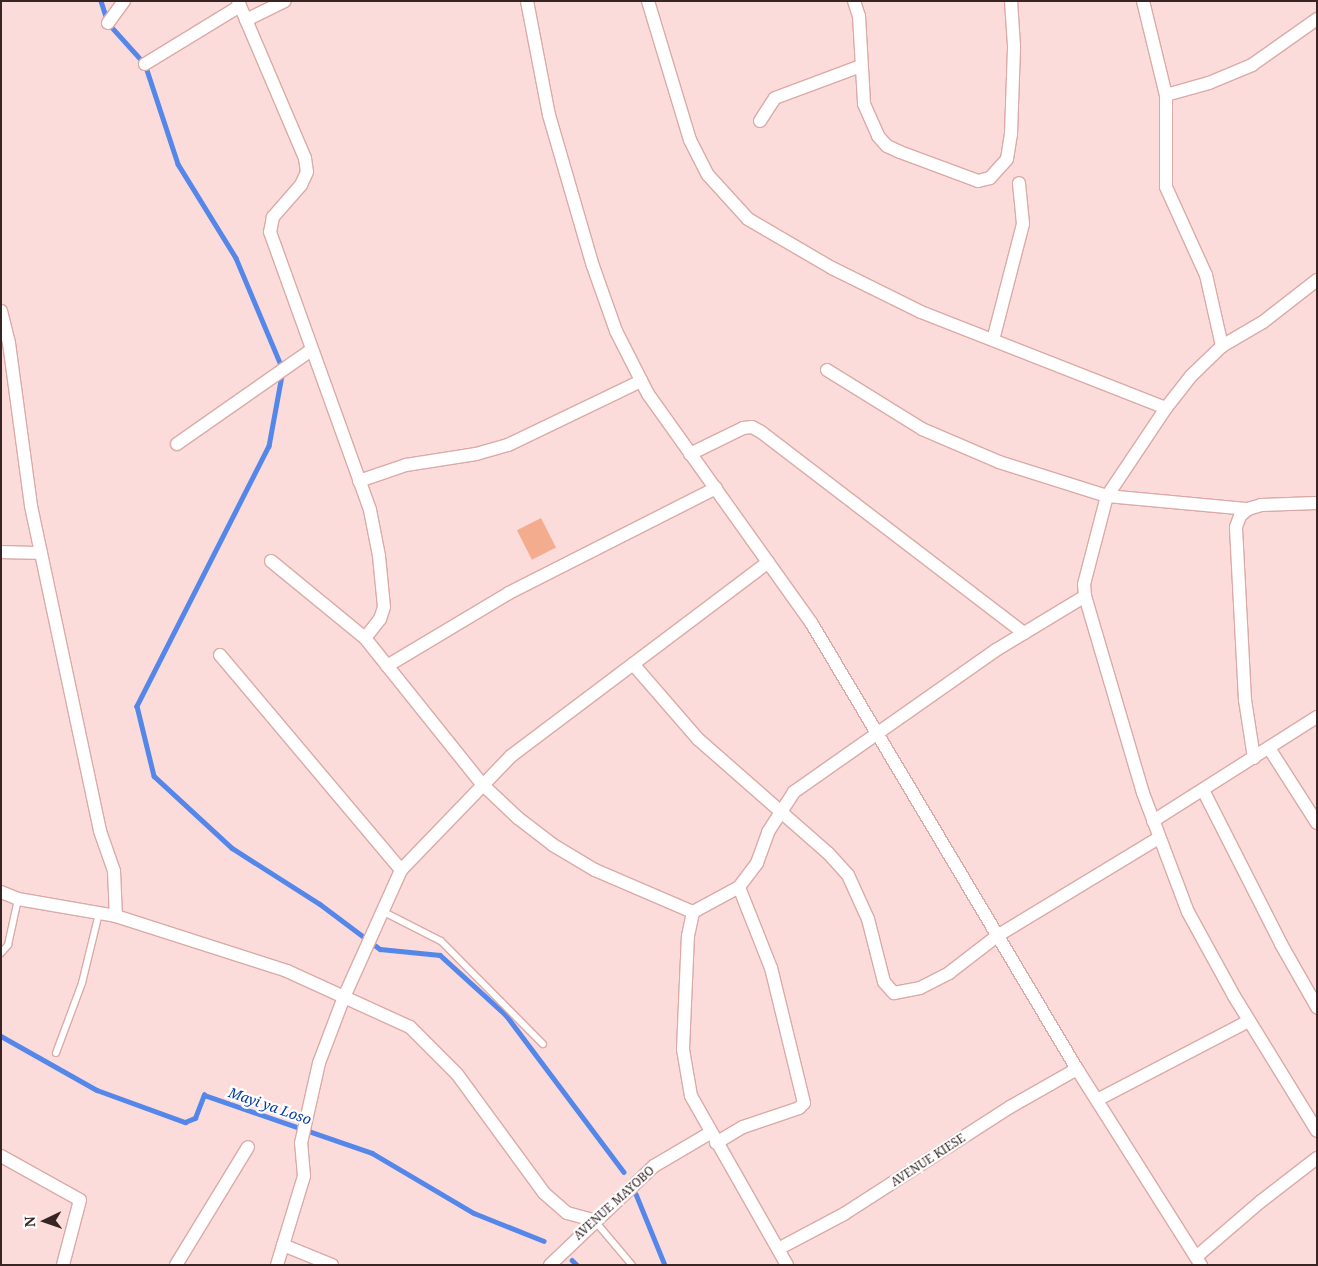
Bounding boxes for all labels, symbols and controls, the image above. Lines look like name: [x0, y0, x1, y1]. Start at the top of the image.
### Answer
water label: Mayi ya Loso: [226, 1084, 314, 1128]
street label: AVENUE KIESE: [888, 1131, 968, 1189]
street label: AVENUE MAYOBO: [571, 1163, 657, 1243]
north arrow: [20, 1196, 70, 1246]
text: N: [20, 1216, 39, 1228]

